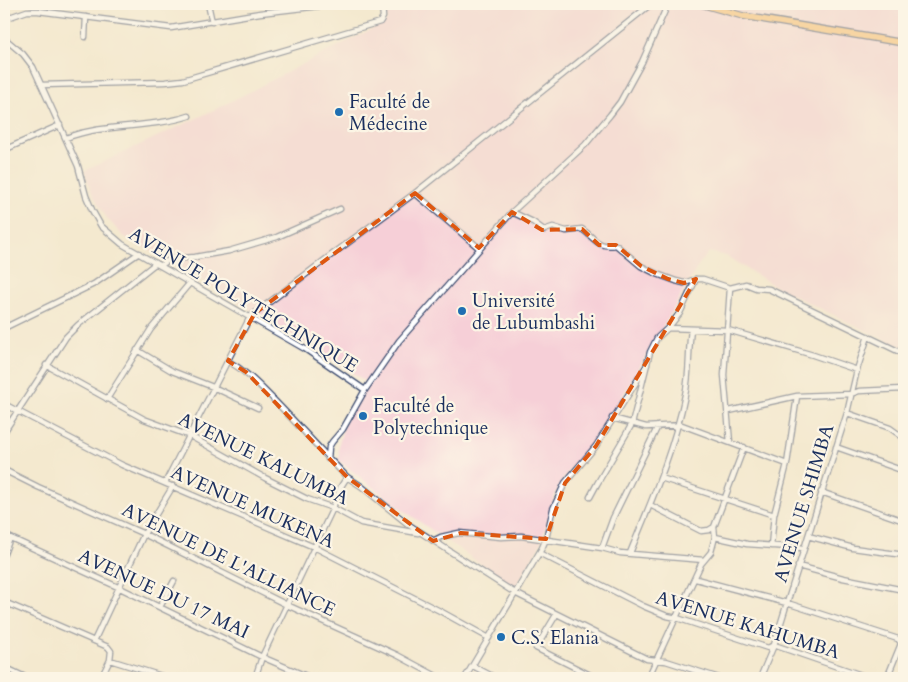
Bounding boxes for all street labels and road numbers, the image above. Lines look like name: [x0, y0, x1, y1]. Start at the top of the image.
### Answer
street label: AVENUE POLYTECHNIQUE: [124, 221, 363, 379]
street label: AVENUE KALUMBA: [174, 406, 354, 512]
street label: AVENUE SHIMBA: [768, 421, 840, 585]
street label: AVENUE MUKENA: [167, 459, 339, 555]
street label: AVENUE DE L'ALLIANCE: [117, 497, 340, 623]
street label: AVENUE DU 17 MAI: [74, 543, 253, 645]
street label: AVENUE KAHUMBA: [653, 585, 843, 665]

